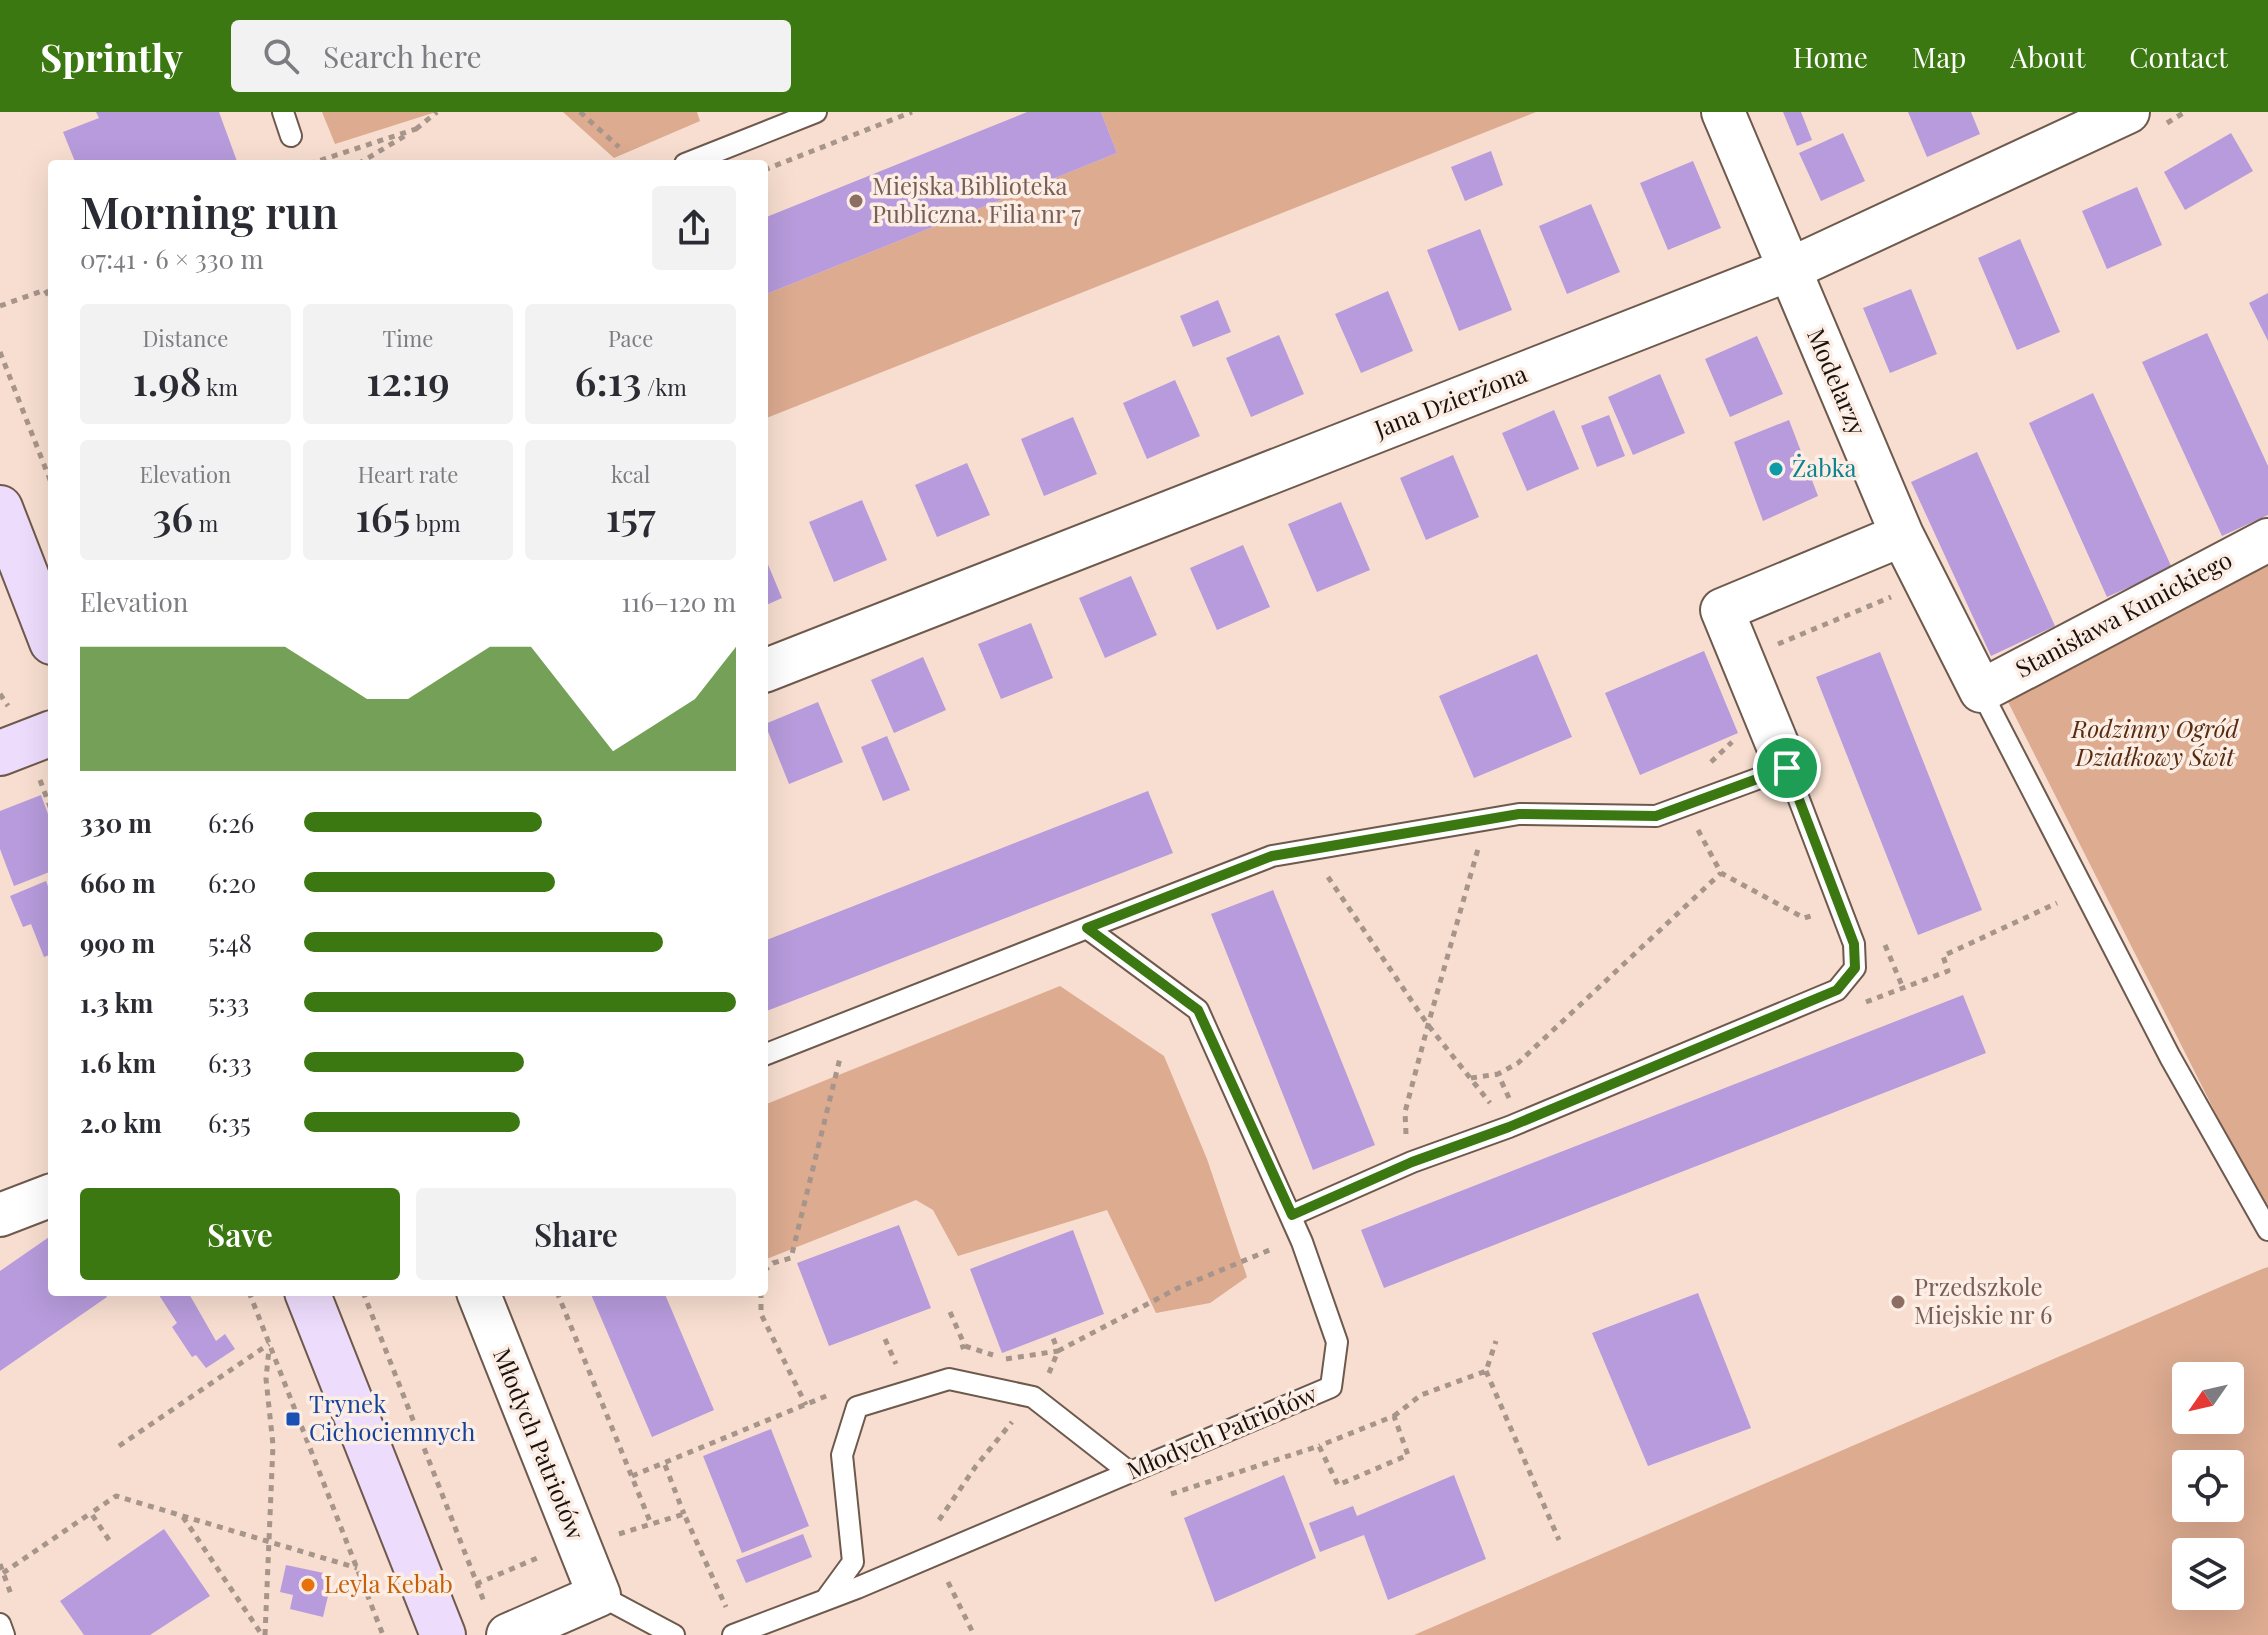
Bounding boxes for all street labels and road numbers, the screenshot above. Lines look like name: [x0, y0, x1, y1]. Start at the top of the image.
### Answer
street label: Modelarzy: [1801, 323, 1875, 439]
street label: Jana Dzierżona: [1369, 356, 1531, 444]
street label: Stanisława Kunickiego: [2009, 543, 2237, 684]
street label: Młodych Patriotów: [487, 1343, 593, 1544]
street label: Młodych Patriotów: [1121, 1376, 1322, 1486]

